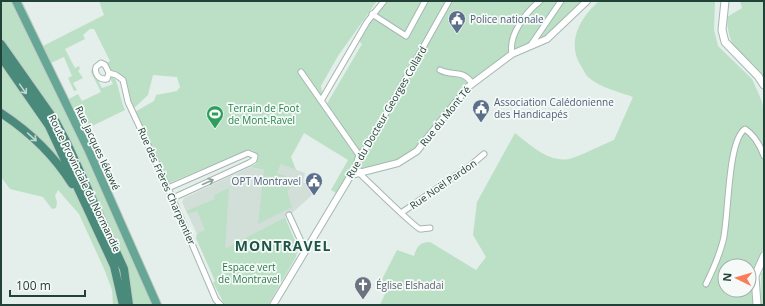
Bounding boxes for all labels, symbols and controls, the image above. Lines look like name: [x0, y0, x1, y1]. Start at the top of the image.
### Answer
public building icon: Police nationale: [447, 9, 467, 34]
place label: Police nationale: [470, 12, 544, 26]
street label: Rue du Docteur Georges Collard: [342, 44, 430, 180]
one-way arrow: [19, 83, 27, 94]
street label: Rue du Mont Té: [416, 83, 474, 149]
place label: Association Calédonienne des Handicapés: [494, 95, 614, 121]
public building icon: Association Calédonienne des Handicapés: [471, 98, 491, 123]
place label: Terrain de Foot de Mont-Ravel: [228, 101, 300, 127]
street label: Rue Jacques Iékawé: [72, 104, 124, 193]
sports icon: Terrain de Foot de Mont-Ravel: [205, 104, 225, 129]
street label: Route Provinciale du Normandie: [46, 112, 125, 254]
street label: Rue des Frères Charpentier: [135, 125, 199, 247]
one-way arrow: [27, 132, 37, 141]
street label: Rue Noël Pardon: [407, 156, 479, 212]
public building icon: OPT Montravel: [304, 171, 324, 196]
place label: OPT Montravel: [232, 174, 301, 188]
one-way arrow: [202, 178, 214, 185]
district label: MONTRAVEL: [235, 236, 331, 255]
north arrow: [717, 258, 757, 298]
park label: Espace vert de Montravel: [218, 260, 280, 286]
scale bar: [10, 272, 85, 298]
text: N: [719, 272, 734, 282]
church icon: Église Elshadai: [353, 275, 373, 300]
text: 100 m: [16, 277, 51, 294]
place label: Église Elshadai: [376, 278, 444, 292]

